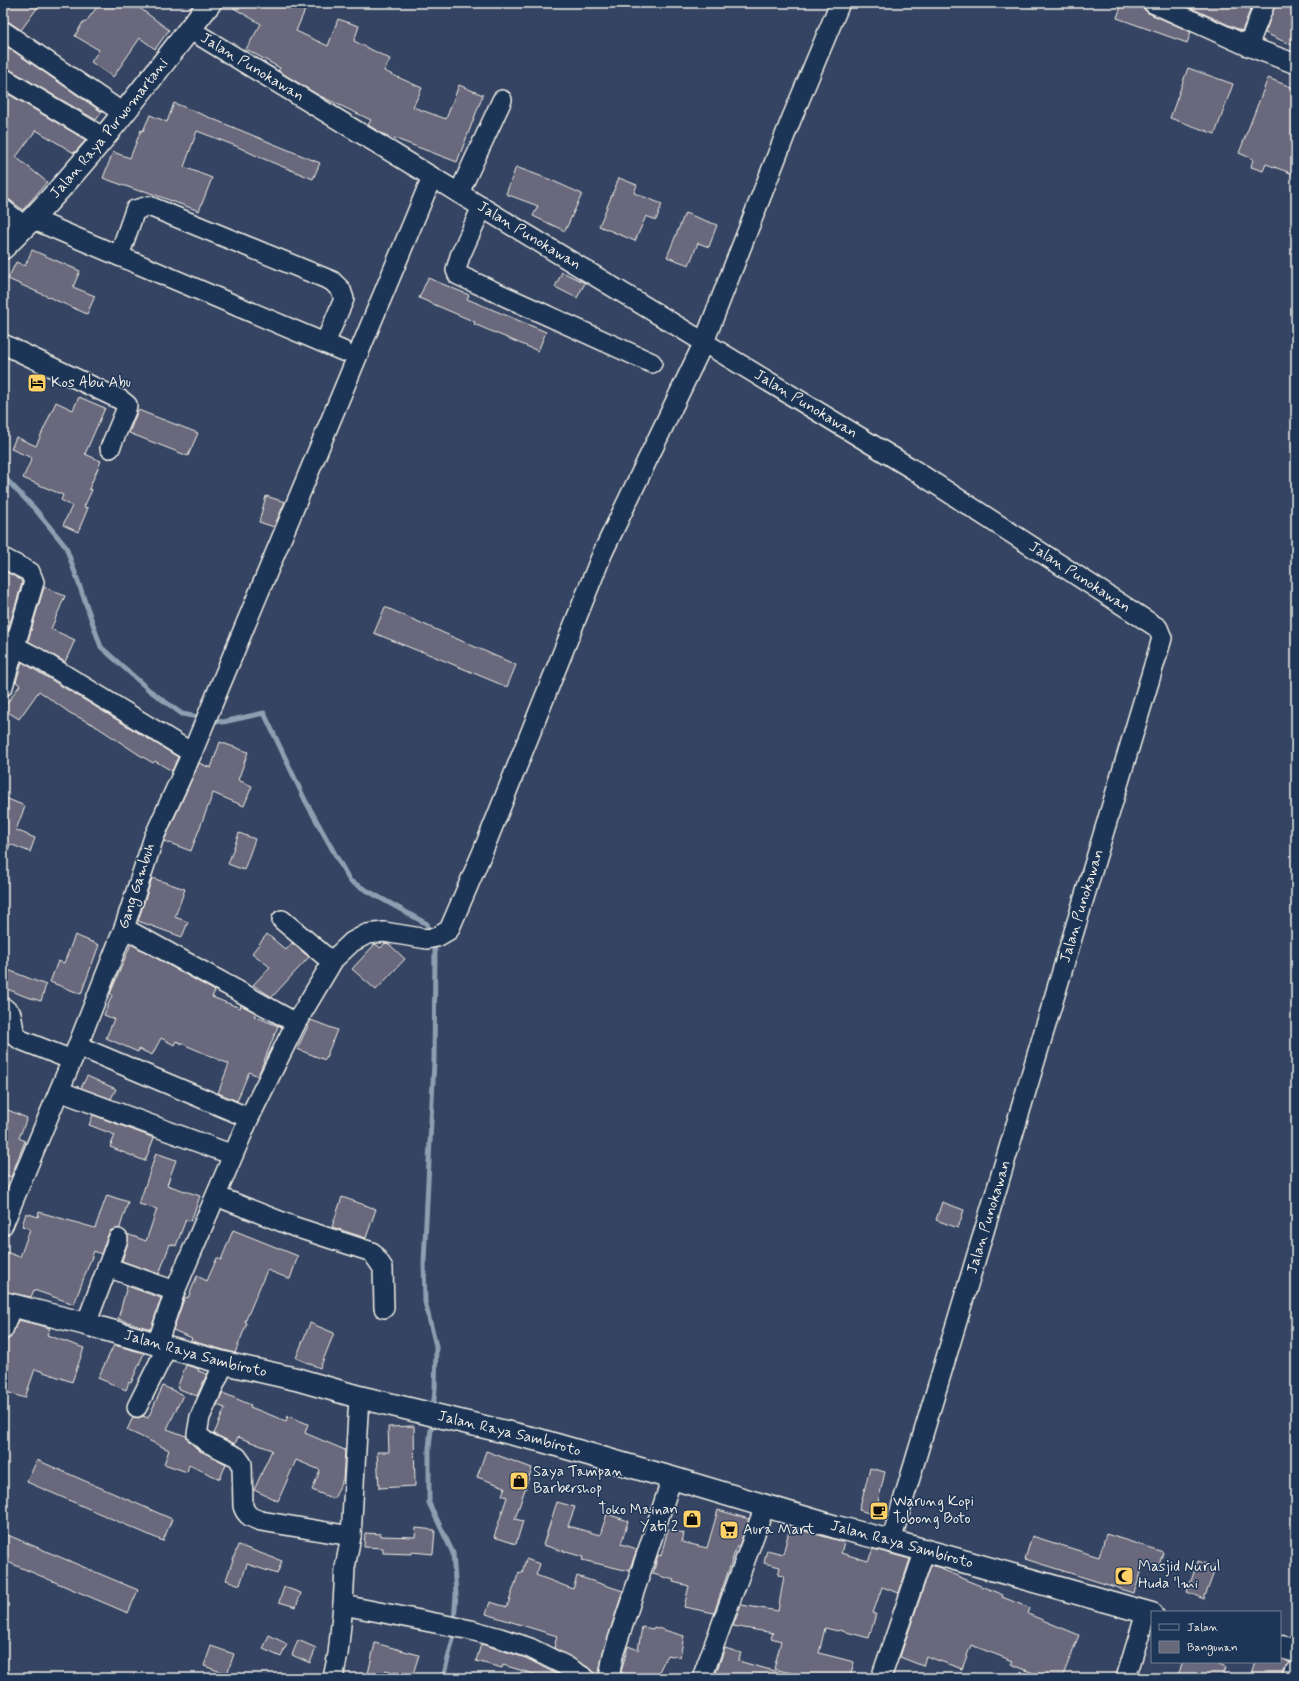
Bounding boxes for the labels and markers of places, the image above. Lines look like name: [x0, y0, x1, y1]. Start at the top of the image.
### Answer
hotel icon: Kos Abu Abu: [26, 372, 48, 394]
place label: Kos Abu Abu: [51, 373, 131, 393]
place label: Saya Tampan Barbershop: [533, 1462, 624, 1499]
shop icon: Saya Tampan Barbershop: [508, 1470, 530, 1492]
place label: Warung Kopi Tobong Boto: [893, 1492, 974, 1529]
place label: Toko Mainan Yati 2: [598, 1500, 678, 1537]
cafe icon: Warung Kopi Tobong Boto: [868, 1500, 890, 1522]
shop icon: Toko Mainan Yati 2: [681, 1508, 703, 1530]
supermarket icon: Aura Mart: [718, 1519, 740, 1541]
place label: Aura Mart: [743, 1520, 815, 1540]
place label: Masjid Nurul Huda 'lmi: [1138, 1557, 1220, 1594]
mosque icon: Masjid Nurul Huda 'lmi: [1113, 1565, 1135, 1587]

